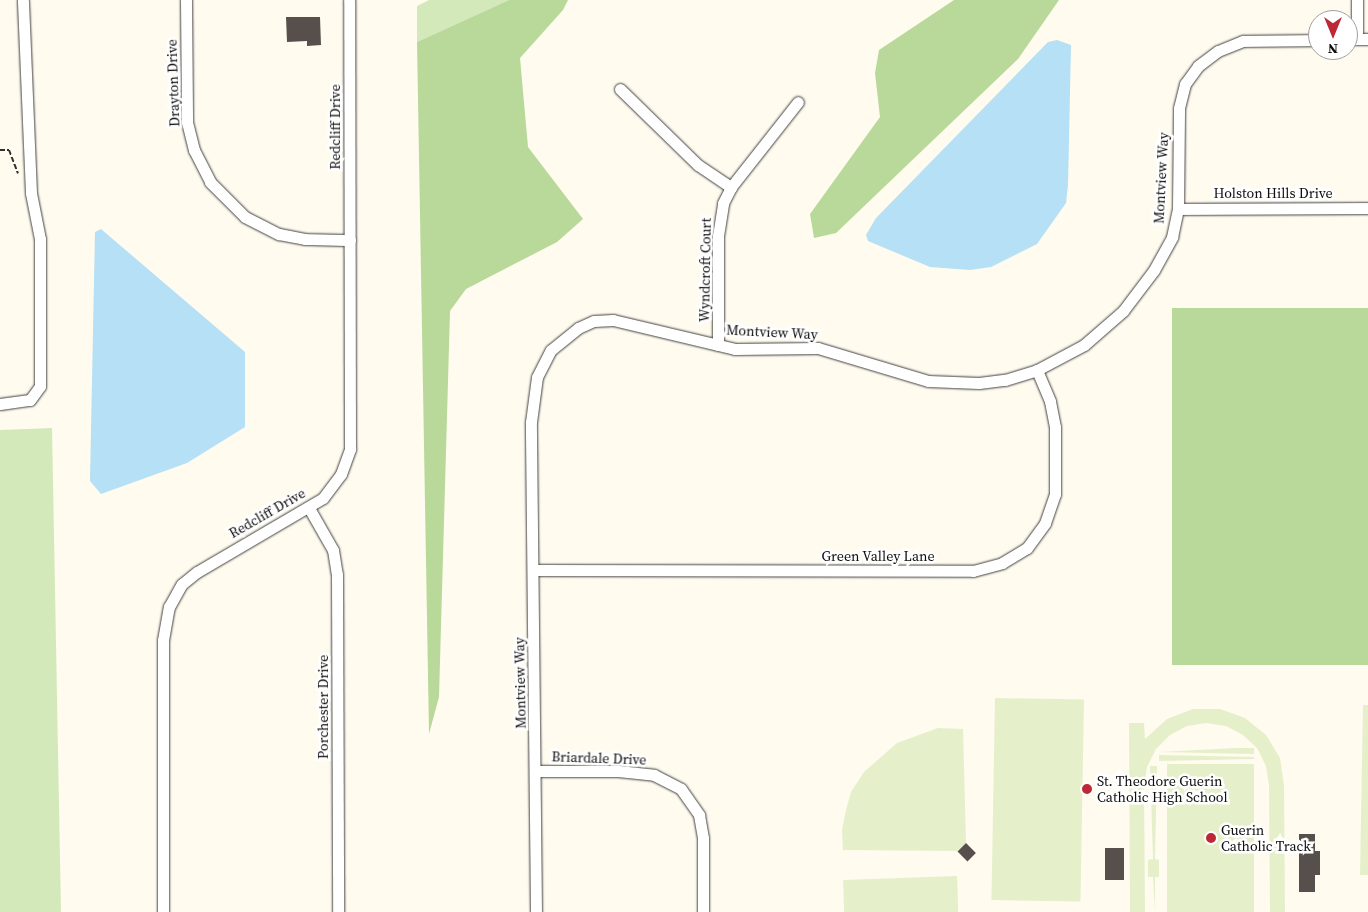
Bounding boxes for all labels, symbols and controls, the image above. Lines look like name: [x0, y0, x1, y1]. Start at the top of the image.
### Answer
north arrow: [1308, 10, 1358, 60]
street label: Drayton Drive: [163, 39, 183, 127]
text: N: [1328, 39, 1338, 59]
street label: Redcliff Drive: [327, 84, 343, 170]
street label: Montview Way: [1150, 132, 1172, 224]
street label: Holston Hills Drive: [1213, 185, 1333, 201]
street label: Wyndcroft Court: [696, 218, 714, 322]
street label: Montview Way: [726, 321, 818, 343]
street label: Redcliff Drive: [226, 484, 308, 542]
street label: Green Valley Lane: [821, 548, 935, 564]
street label: Montview Way: [511, 637, 529, 729]
street label: Porchester Drive: [315, 655, 331, 759]
street label: Briardale Drive: [551, 748, 647, 768]
place label: St. Theodore Guerin Catholic High School: [1097, 773, 1228, 806]
marker: St. Theodore Guerin Catholic High School: [1081, 783, 1093, 795]
place label: Guerin Catholic Track: [1221, 822, 1311, 854]
marker: Guerin Catholic Track: [1205, 832, 1217, 844]

